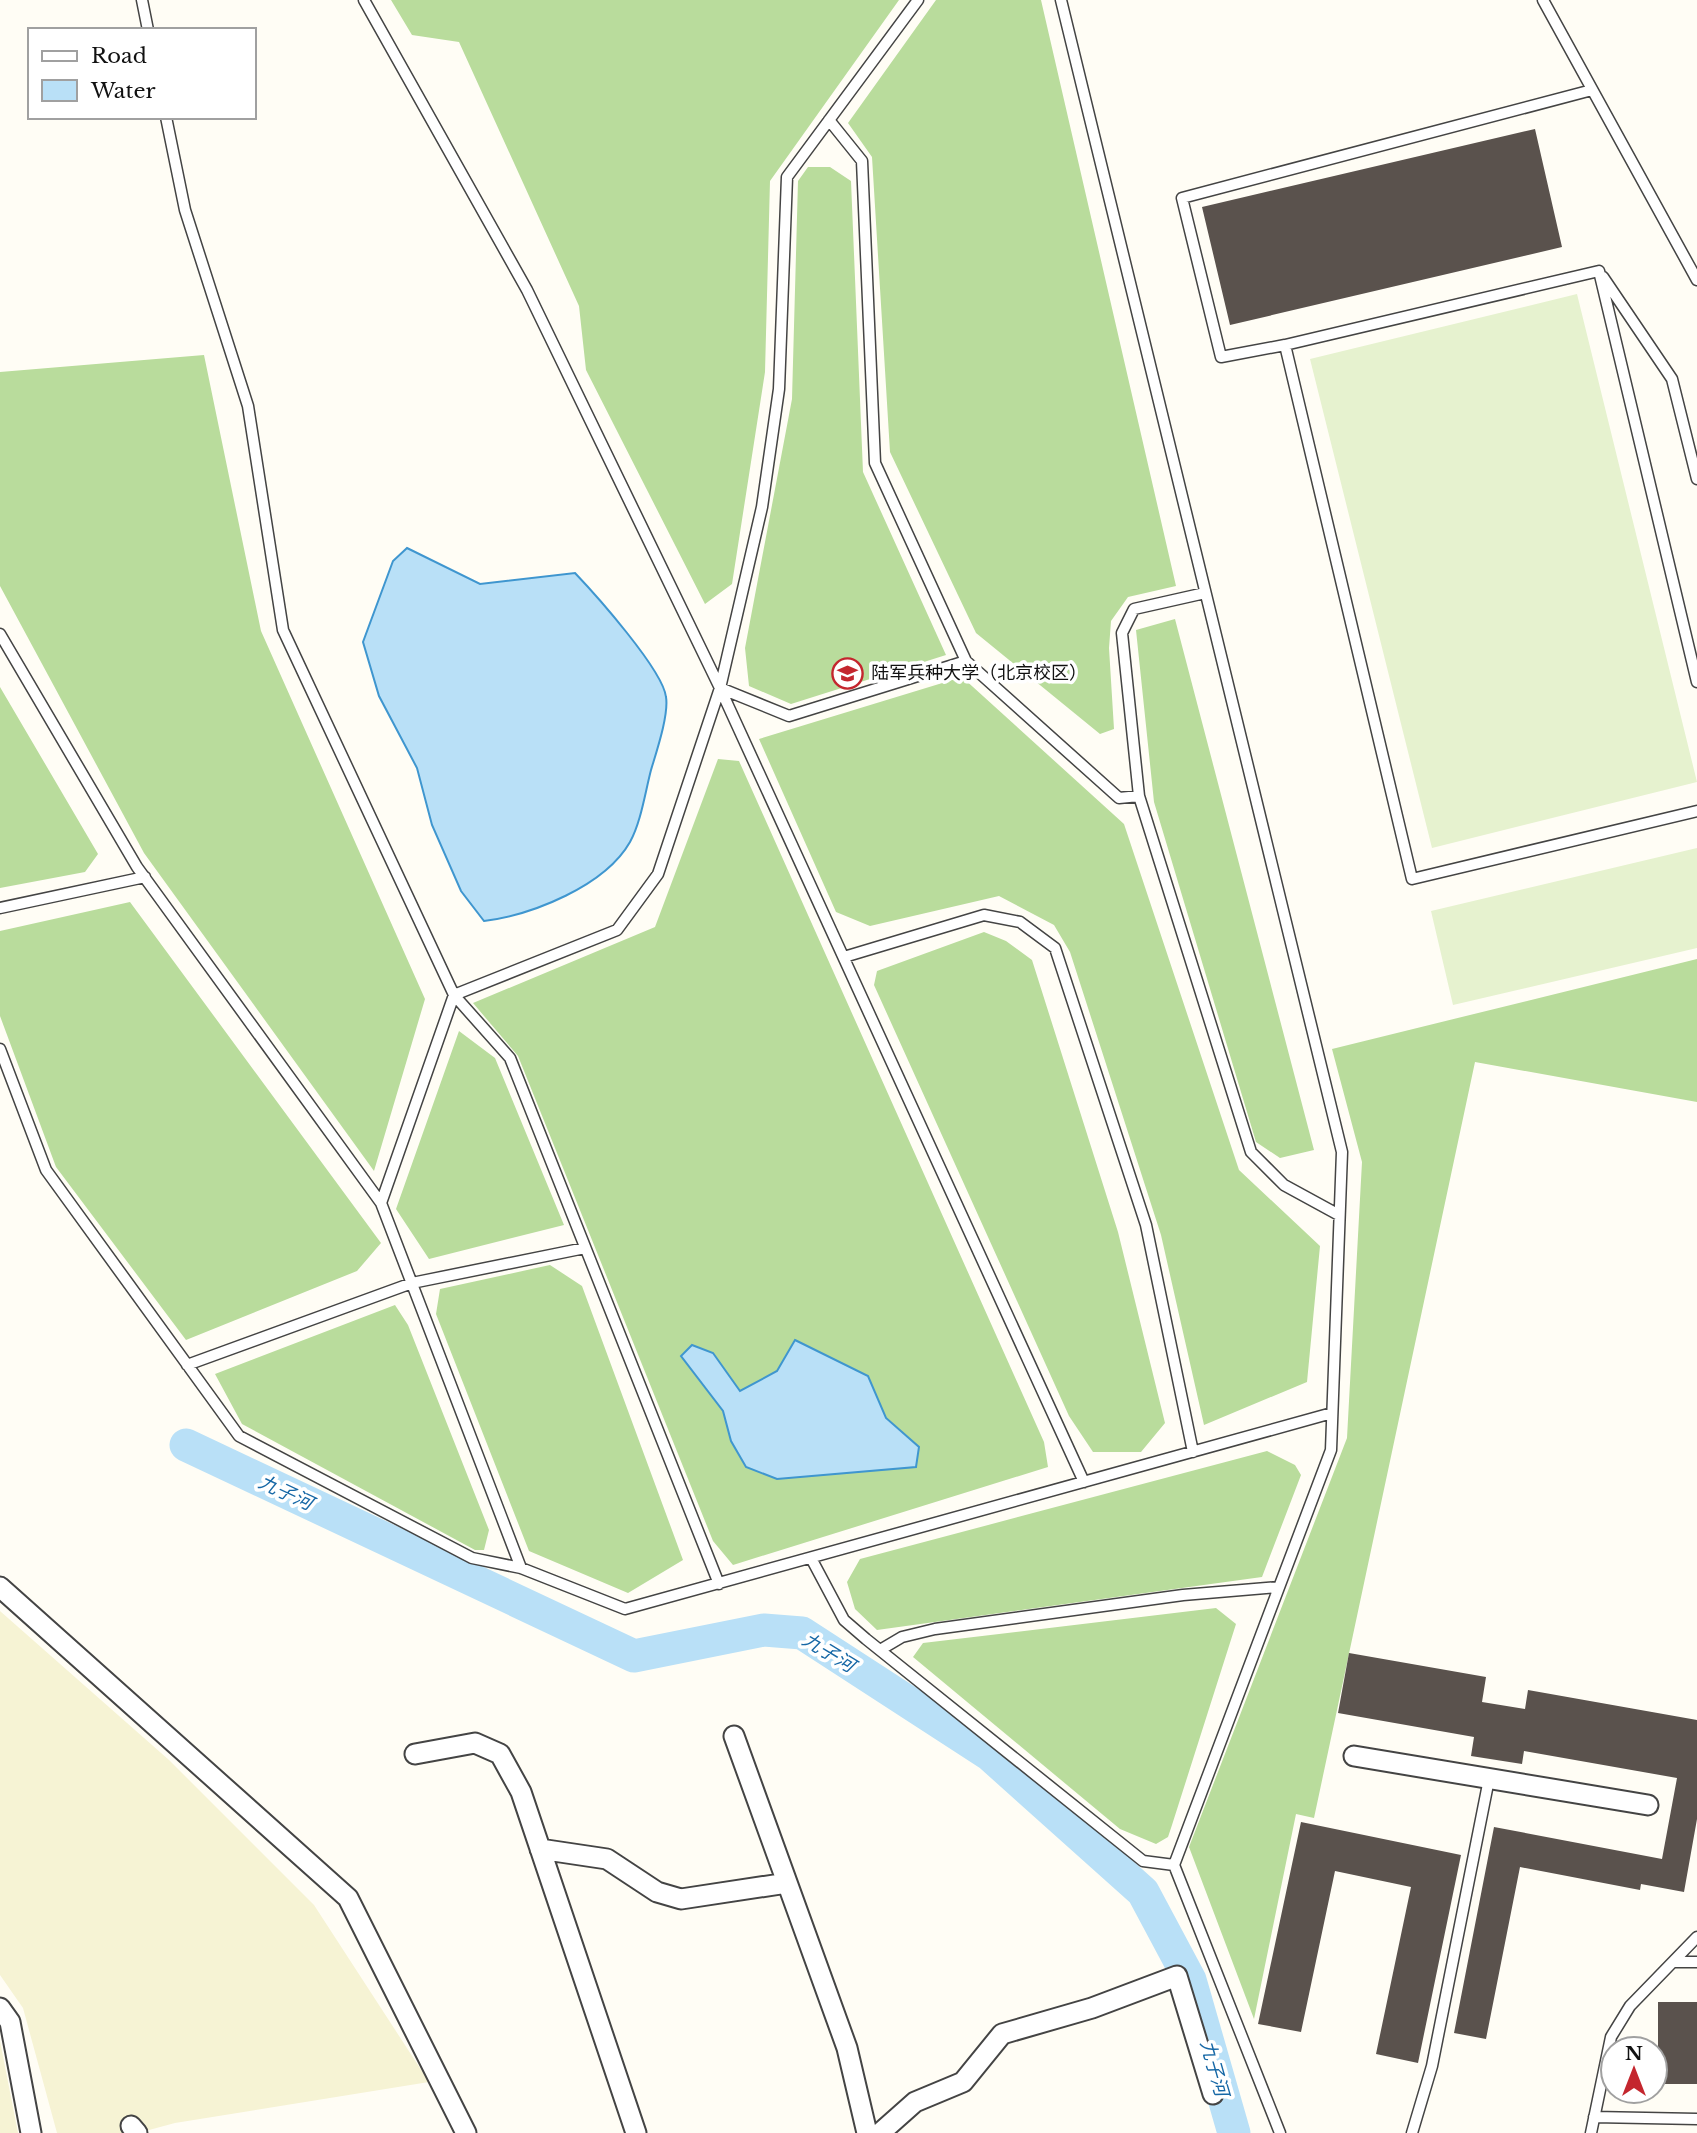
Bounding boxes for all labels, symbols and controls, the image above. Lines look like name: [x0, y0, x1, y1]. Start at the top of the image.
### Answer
legend: [28, 28, 256, 119]
text: Road: [91, 43, 147, 69]
text: Water: [90, 78, 155, 104]
school or university icon: 陆军兵种大学（北京校区）: [831, 656, 865, 690]
place label: 陆军兵种大学（北京校区）: [871, 662, 1087, 684]
water label: 九子河: [255, 1470, 320, 1517]
water label: 九子河: [798, 1628, 863, 1679]
north arrow: [1599, 2035, 1669, 2105]
water label: 九子河: [1196, 2038, 1235, 2103]
text: N: [1625, 2042, 1643, 2065]

